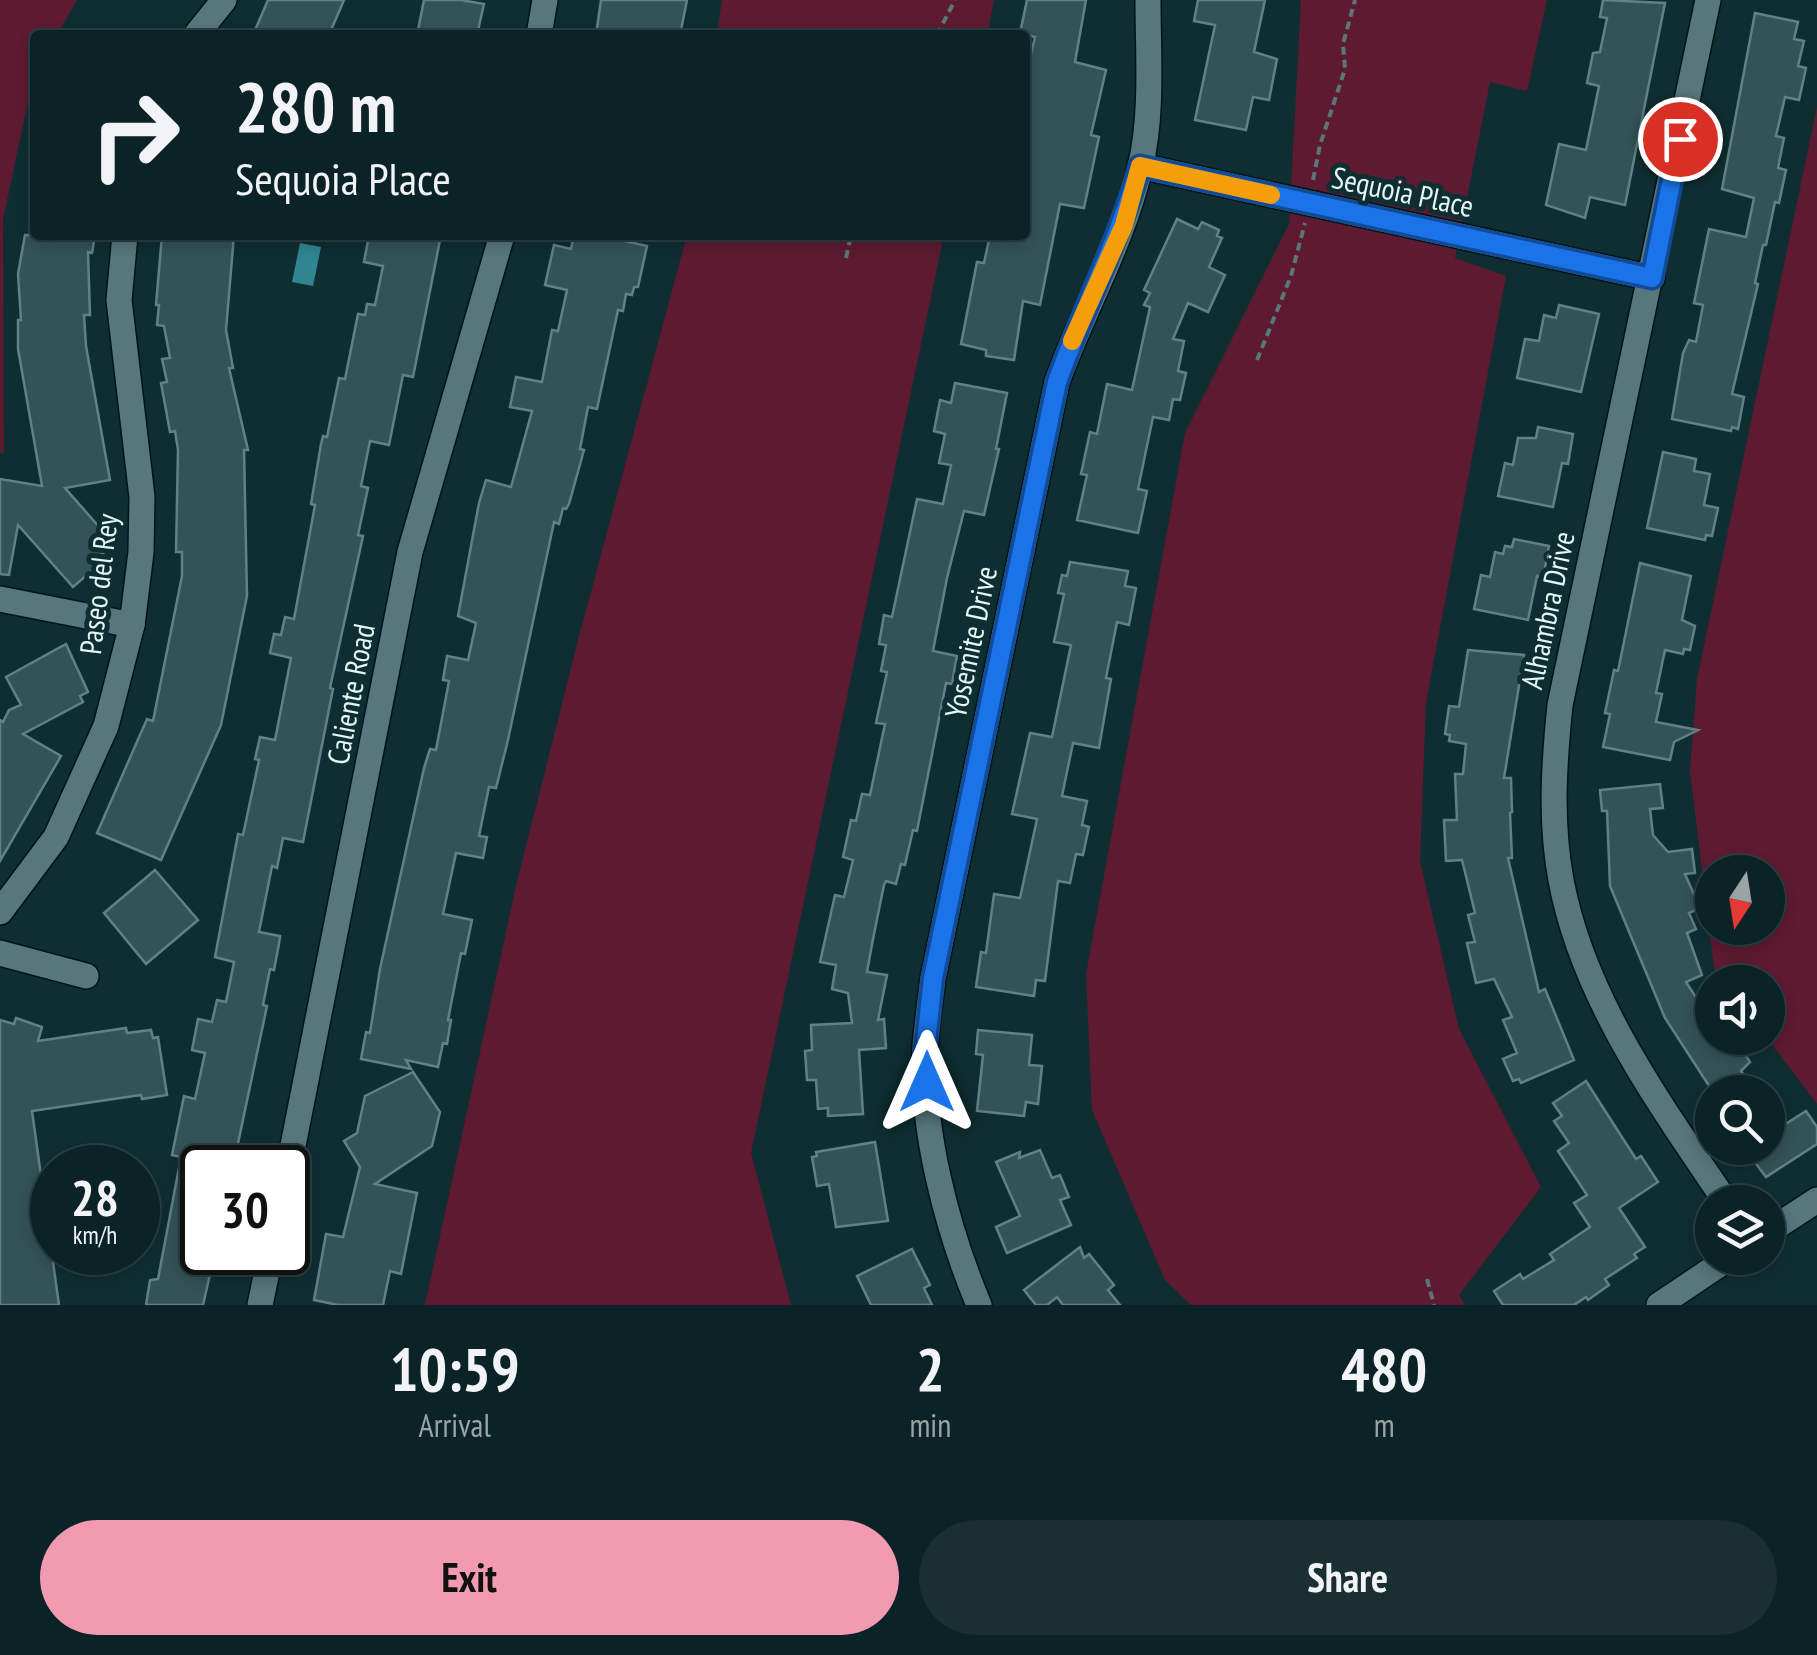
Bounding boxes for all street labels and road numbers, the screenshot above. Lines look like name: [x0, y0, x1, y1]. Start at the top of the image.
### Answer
street label: Sequoia Place: [1329, 157, 1477, 225]
street label: Paseo del Rey: [70, 511, 126, 657]
street label: Alhambra Drive: [1511, 528, 1583, 692]
street label: Yosemite Drive: [935, 562, 1005, 722]
street label: Caliente Road: [317, 620, 383, 768]

